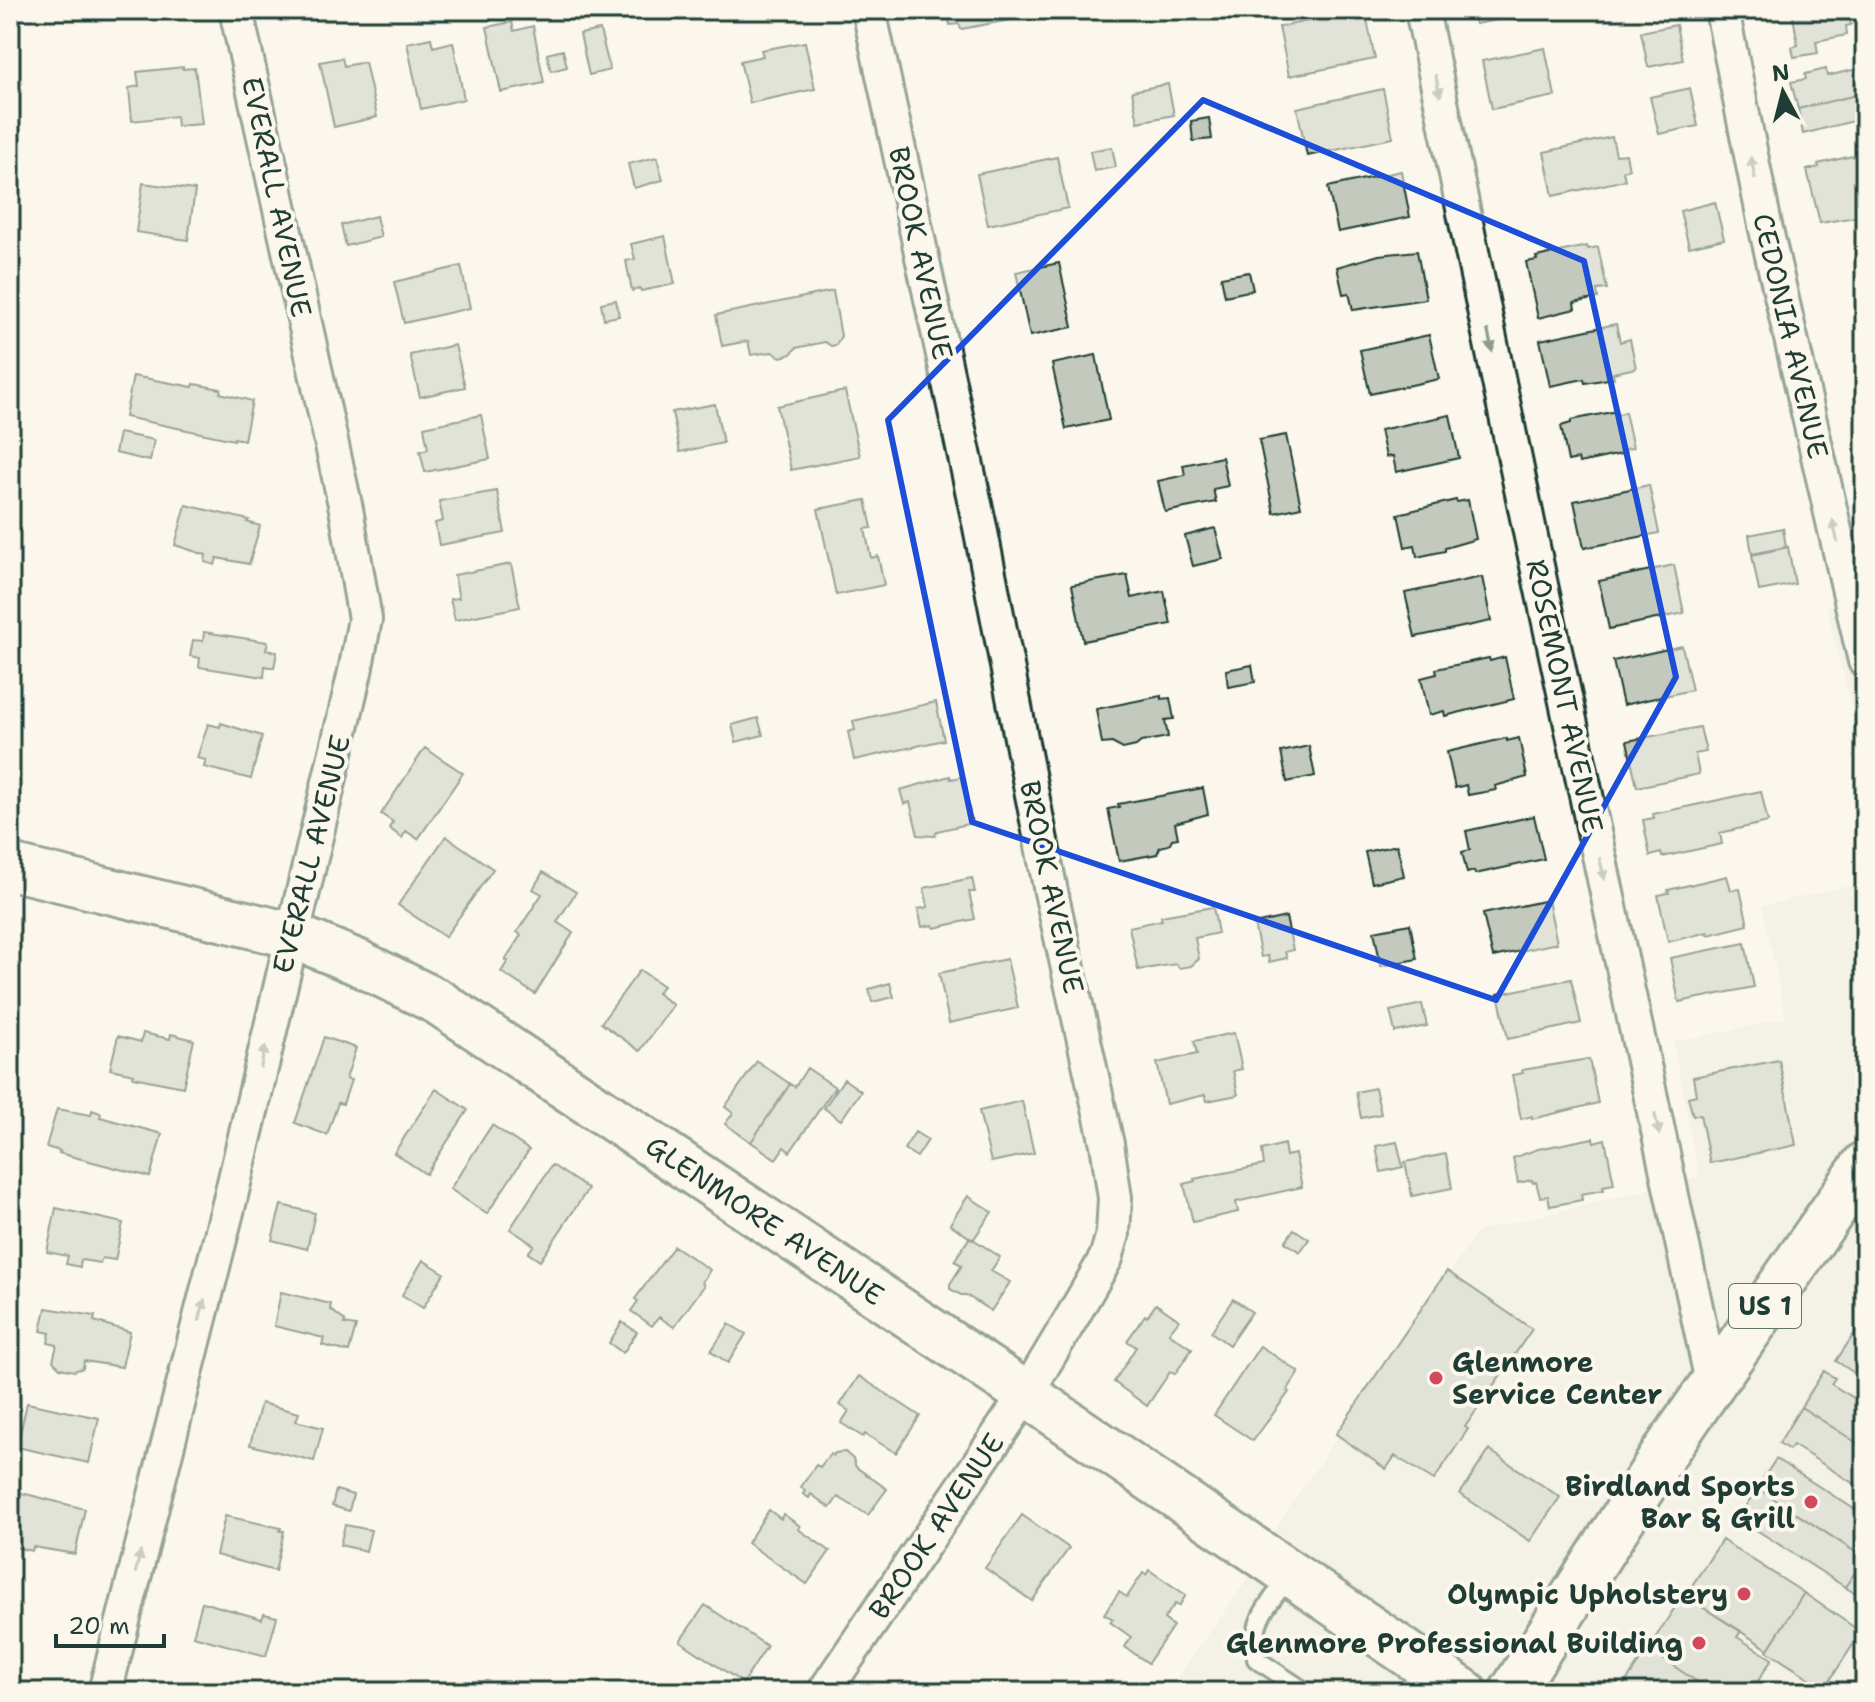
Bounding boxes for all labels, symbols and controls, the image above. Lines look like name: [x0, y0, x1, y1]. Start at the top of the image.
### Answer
north arrow: [1743, 52, 1823, 132]
text: N: [1770, 57, 1791, 88]
street label: EVERALL AVENUE: [233, 73, 321, 321]
one-way arrow: [1432, 74, 1445, 99]
street label: BROOK AVENUE: [880, 143, 962, 363]
one-way arrow: [1746, 155, 1759, 180]
street label: CEDONIA AVENUE: [1744, 210, 1838, 462]
one-way arrow: [1485, 329, 1497, 354]
one-way arrow: [1828, 518, 1841, 543]
street label: ROSEMONT AVENUE: [1517, 556, 1613, 836]
street label: EVERALL AVENUE: [263, 731, 359, 977]
street label: BROOK AVENUE: [1011, 777, 1093, 997]
one-way arrow: [1596, 857, 1609, 882]
one-way arrow: [257, 1045, 270, 1070]
one-way arrow: [1651, 1111, 1664, 1136]
street label: GLENMORE AVENUE: [639, 1126, 891, 1314]
road number: US 1: [1729, 1284, 1801, 1328]
one-way arrow: [196, 1297, 208, 1322]
place label: Glenmore Service Center: [1452, 1343, 1662, 1413]
marker: Glenmore Service Center: [1427, 1369, 1445, 1387]
street label: BROOK AVENUE: [860, 1425, 1012, 1627]
place label: Birdland Sports Bar & Grill: [1565, 1467, 1795, 1537]
marker: Birdland Sports Bar & Grill: [1802, 1493, 1820, 1511]
one-way arrow: [132, 1549, 145, 1574]
place label: Olympic Upholstery: [1447, 1575, 1728, 1613]
marker: Olympic Upholstery: [1735, 1585, 1753, 1603]
scale bar: [56, 1598, 164, 1648]
text: 20 m: [68, 1610, 130, 1642]
place label: Glenmore Professional Building: [1226, 1624, 1683, 1662]
marker: Glenmore Professional Building: [1690, 1634, 1708, 1652]

